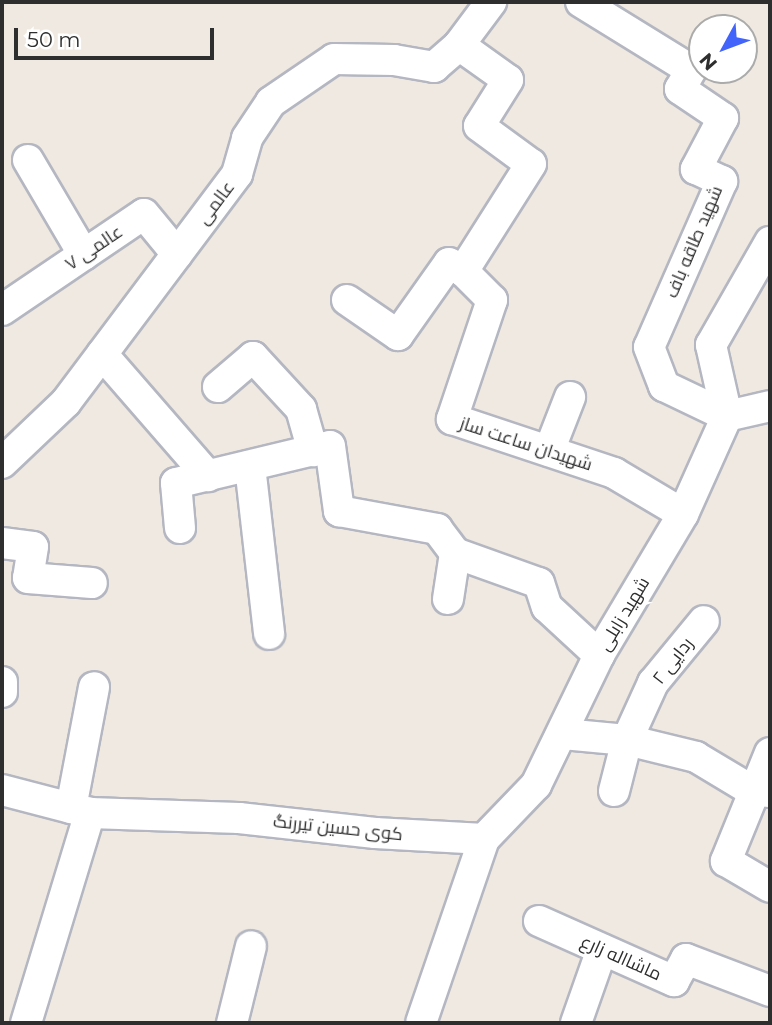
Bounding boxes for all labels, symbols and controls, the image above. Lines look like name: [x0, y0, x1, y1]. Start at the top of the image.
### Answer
scale bar: [18, 14, 217, 58]
north arrow: [688, 14, 758, 84]
text: 50 m: [27, 27, 81, 52]
text: N: [695, 48, 722, 75]
street label: عالمی: [193, 177, 239, 229]
street label: شهید طاقه باف: [661, 183, 727, 301]
street label: عالمی ۷: [61, 221, 127, 275]
street label: شهیدان ساعت ساز: [457, 412, 595, 476]
street label: شهید زابلی: [594, 573, 654, 655]
street label: ردایی ۲: [648, 633, 698, 689]
street label: کوی حسین تیررنگ: [272, 810, 404, 846]
street label: ماشااله زارع: [577, 931, 665, 985]

